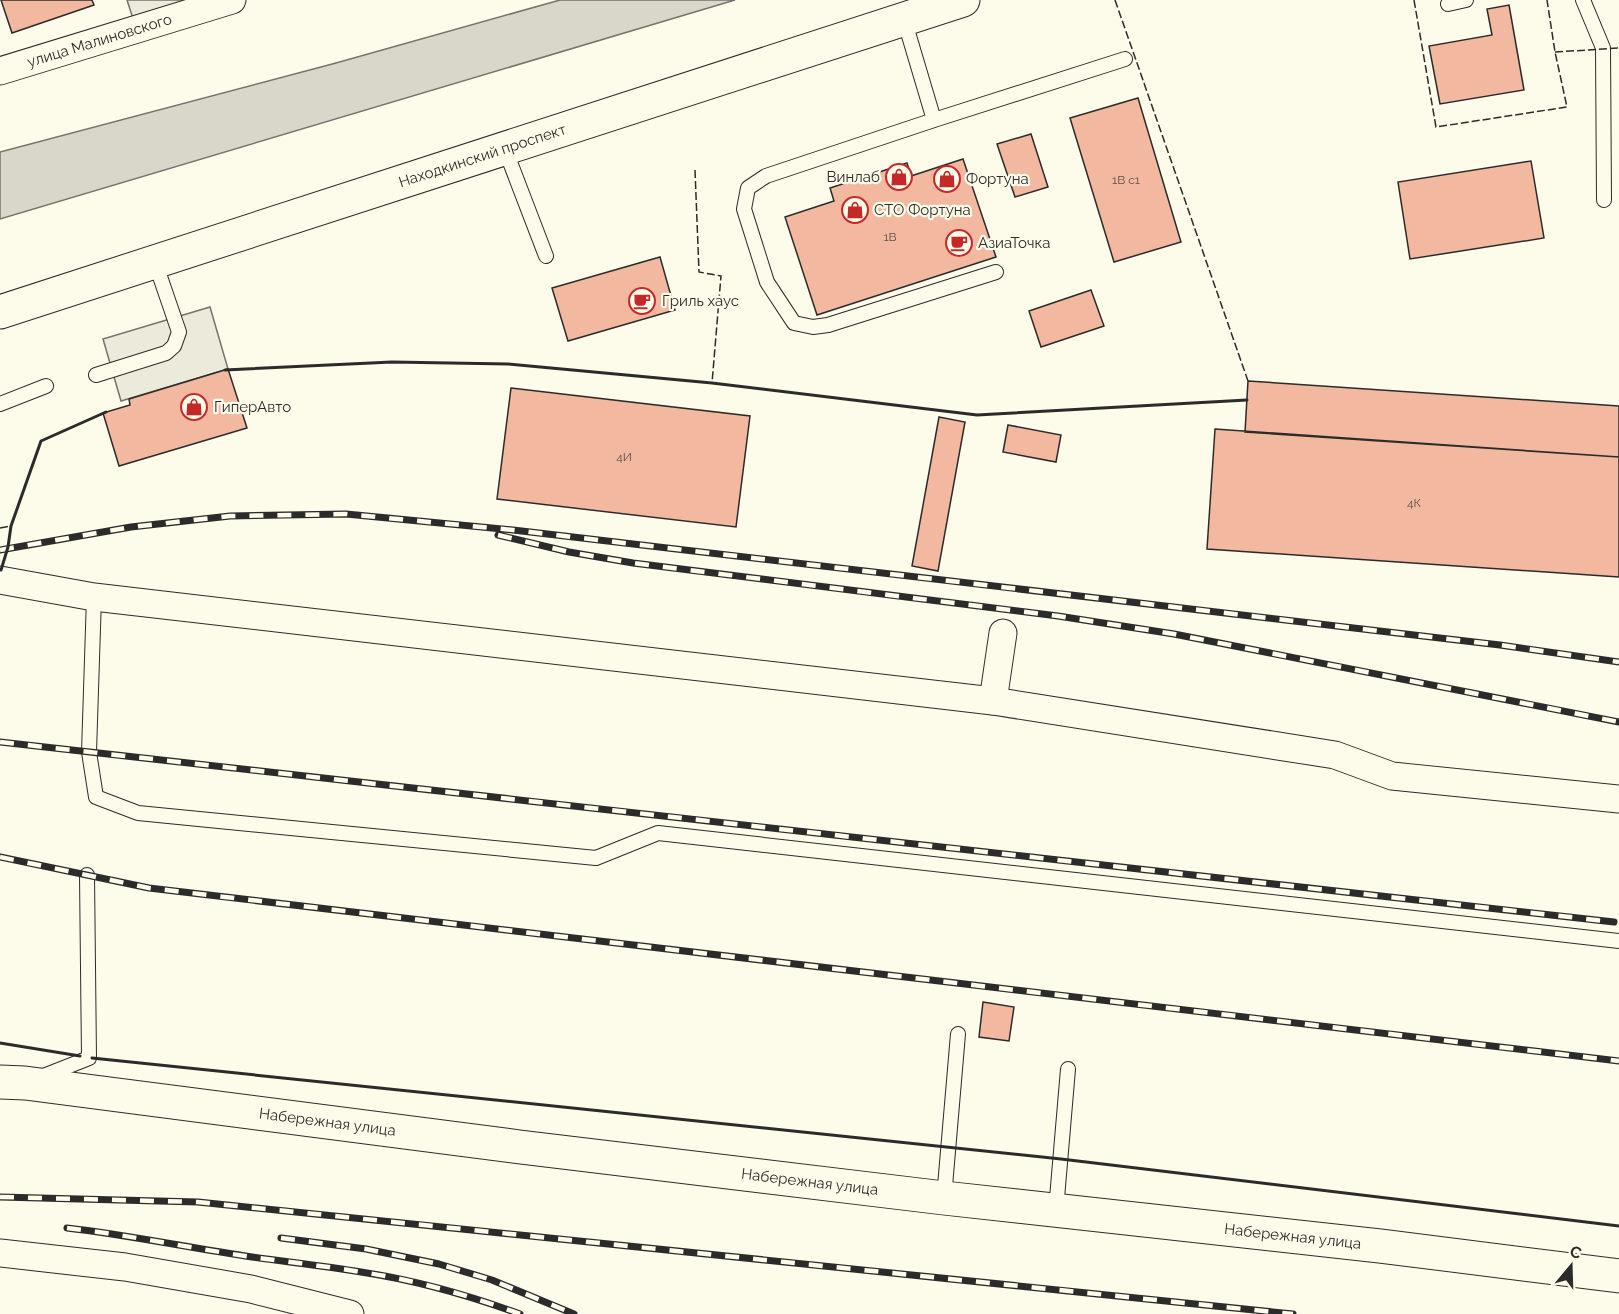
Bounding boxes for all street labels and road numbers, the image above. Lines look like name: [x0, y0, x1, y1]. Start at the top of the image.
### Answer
street label: улица Малиновского: [25, 10, 174, 71]
street label: Находкинский проспект: [396, 120, 568, 191]
street label: Набережная улица: [258, 1104, 397, 1140]
street label: Набережная улица: [740, 1165, 879, 1199]
street label: Набережная улица: [1223, 1220, 1362, 1253]

